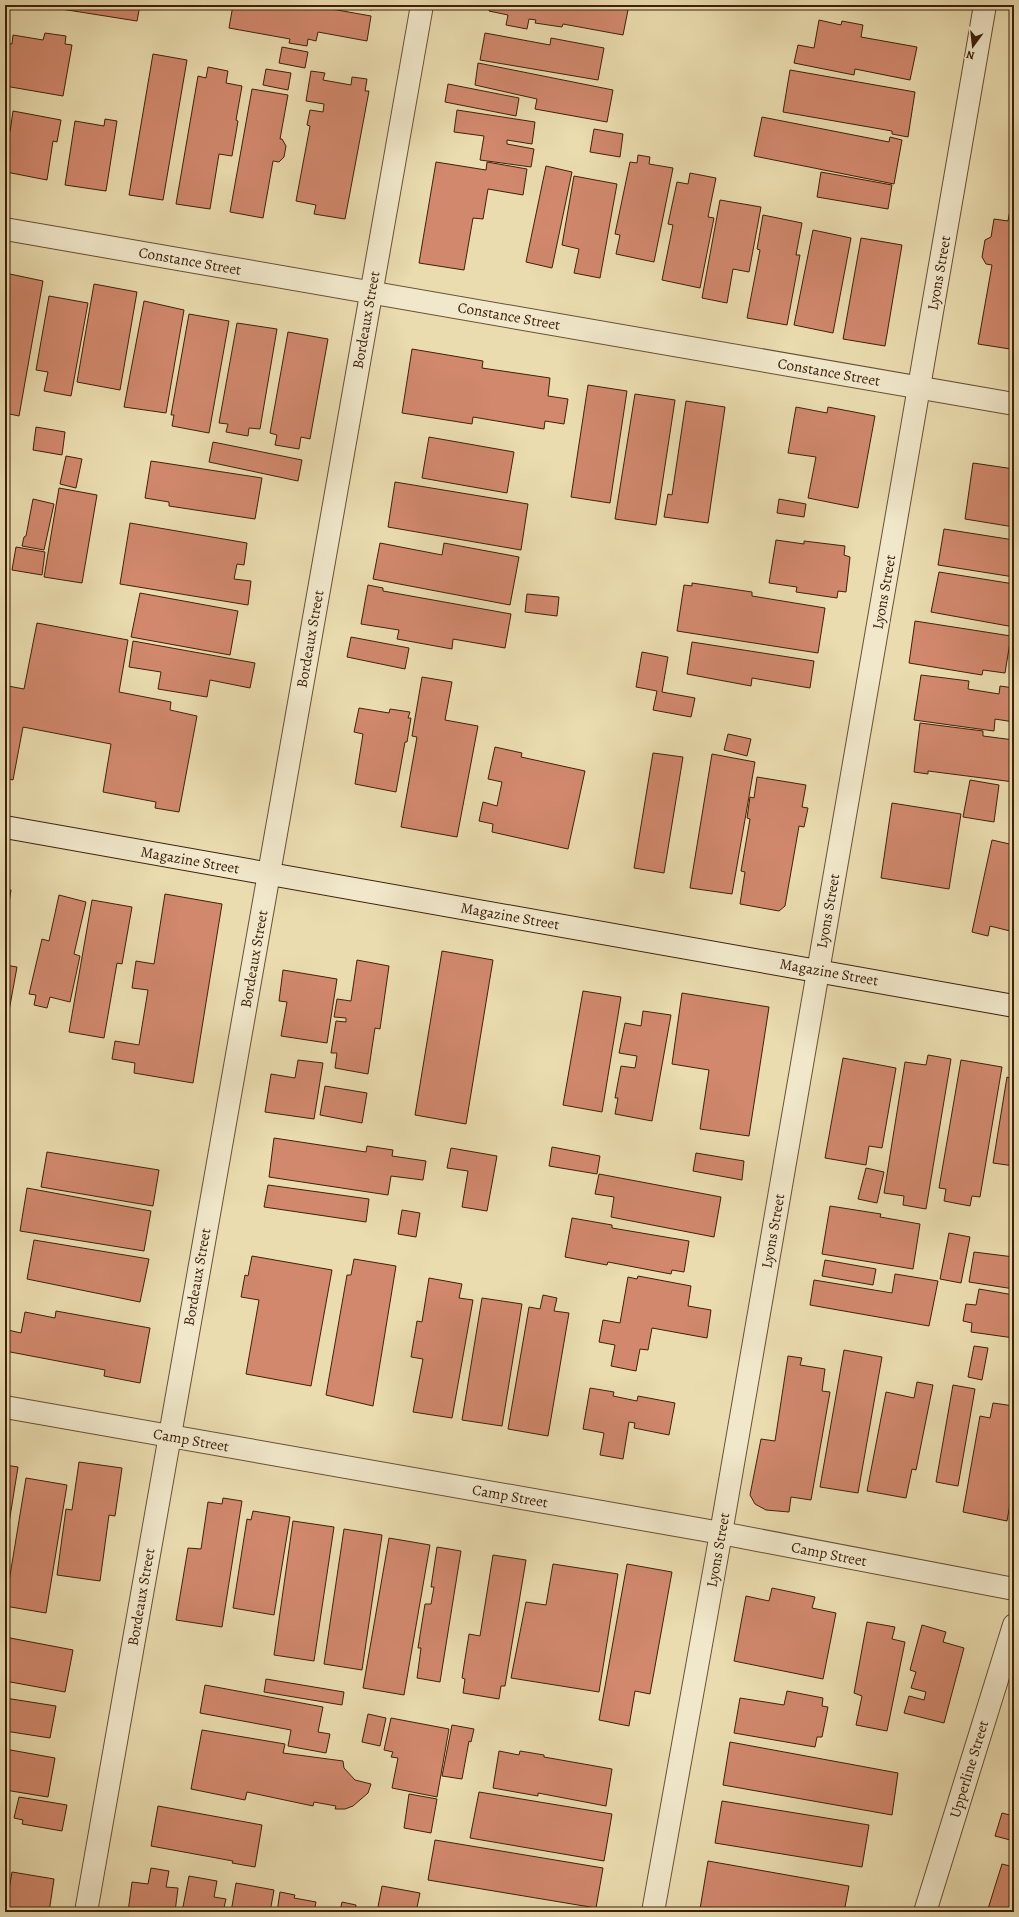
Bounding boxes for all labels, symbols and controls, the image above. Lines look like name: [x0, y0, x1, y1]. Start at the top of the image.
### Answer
north arrow: [953, 26, 993, 66]
text: N: [965, 47, 976, 63]
street label: Lyons Street: [923, 234, 955, 312]
street label: Constance Street: [137, 242, 243, 280]
street label: Bordeaux Street: [348, 270, 384, 370]
street label: Constance Street: [456, 297, 562, 335]
street label: Constance Street: [776, 353, 882, 391]
street label: Lyons Street: [868, 553, 900, 631]
street label: Bordeaux Street: [292, 589, 328, 689]
street label: Magazine Street: [139, 841, 241, 879]
street label: Lyons Street: [812, 872, 844, 950]
street label: Magazine Street: [459, 897, 561, 935]
street label: Bordeaux Street: [236, 909, 272, 1009]
street label: Magazine Street: [778, 953, 880, 991]
street label: Lyons Street: [757, 1192, 789, 1270]
street label: Bordeaux Street: [179, 1227, 215, 1327]
street label: Camp Street: [152, 1423, 231, 1457]
street label: Camp Street: [471, 1479, 550, 1513]
street label: Lyons Street: [702, 1511, 734, 1589]
street label: Camp Street: [789, 1537, 869, 1571]
street label: Bordeaux Street: [123, 1547, 159, 1647]
street label: Upperline Street: [945, 1718, 993, 1820]

